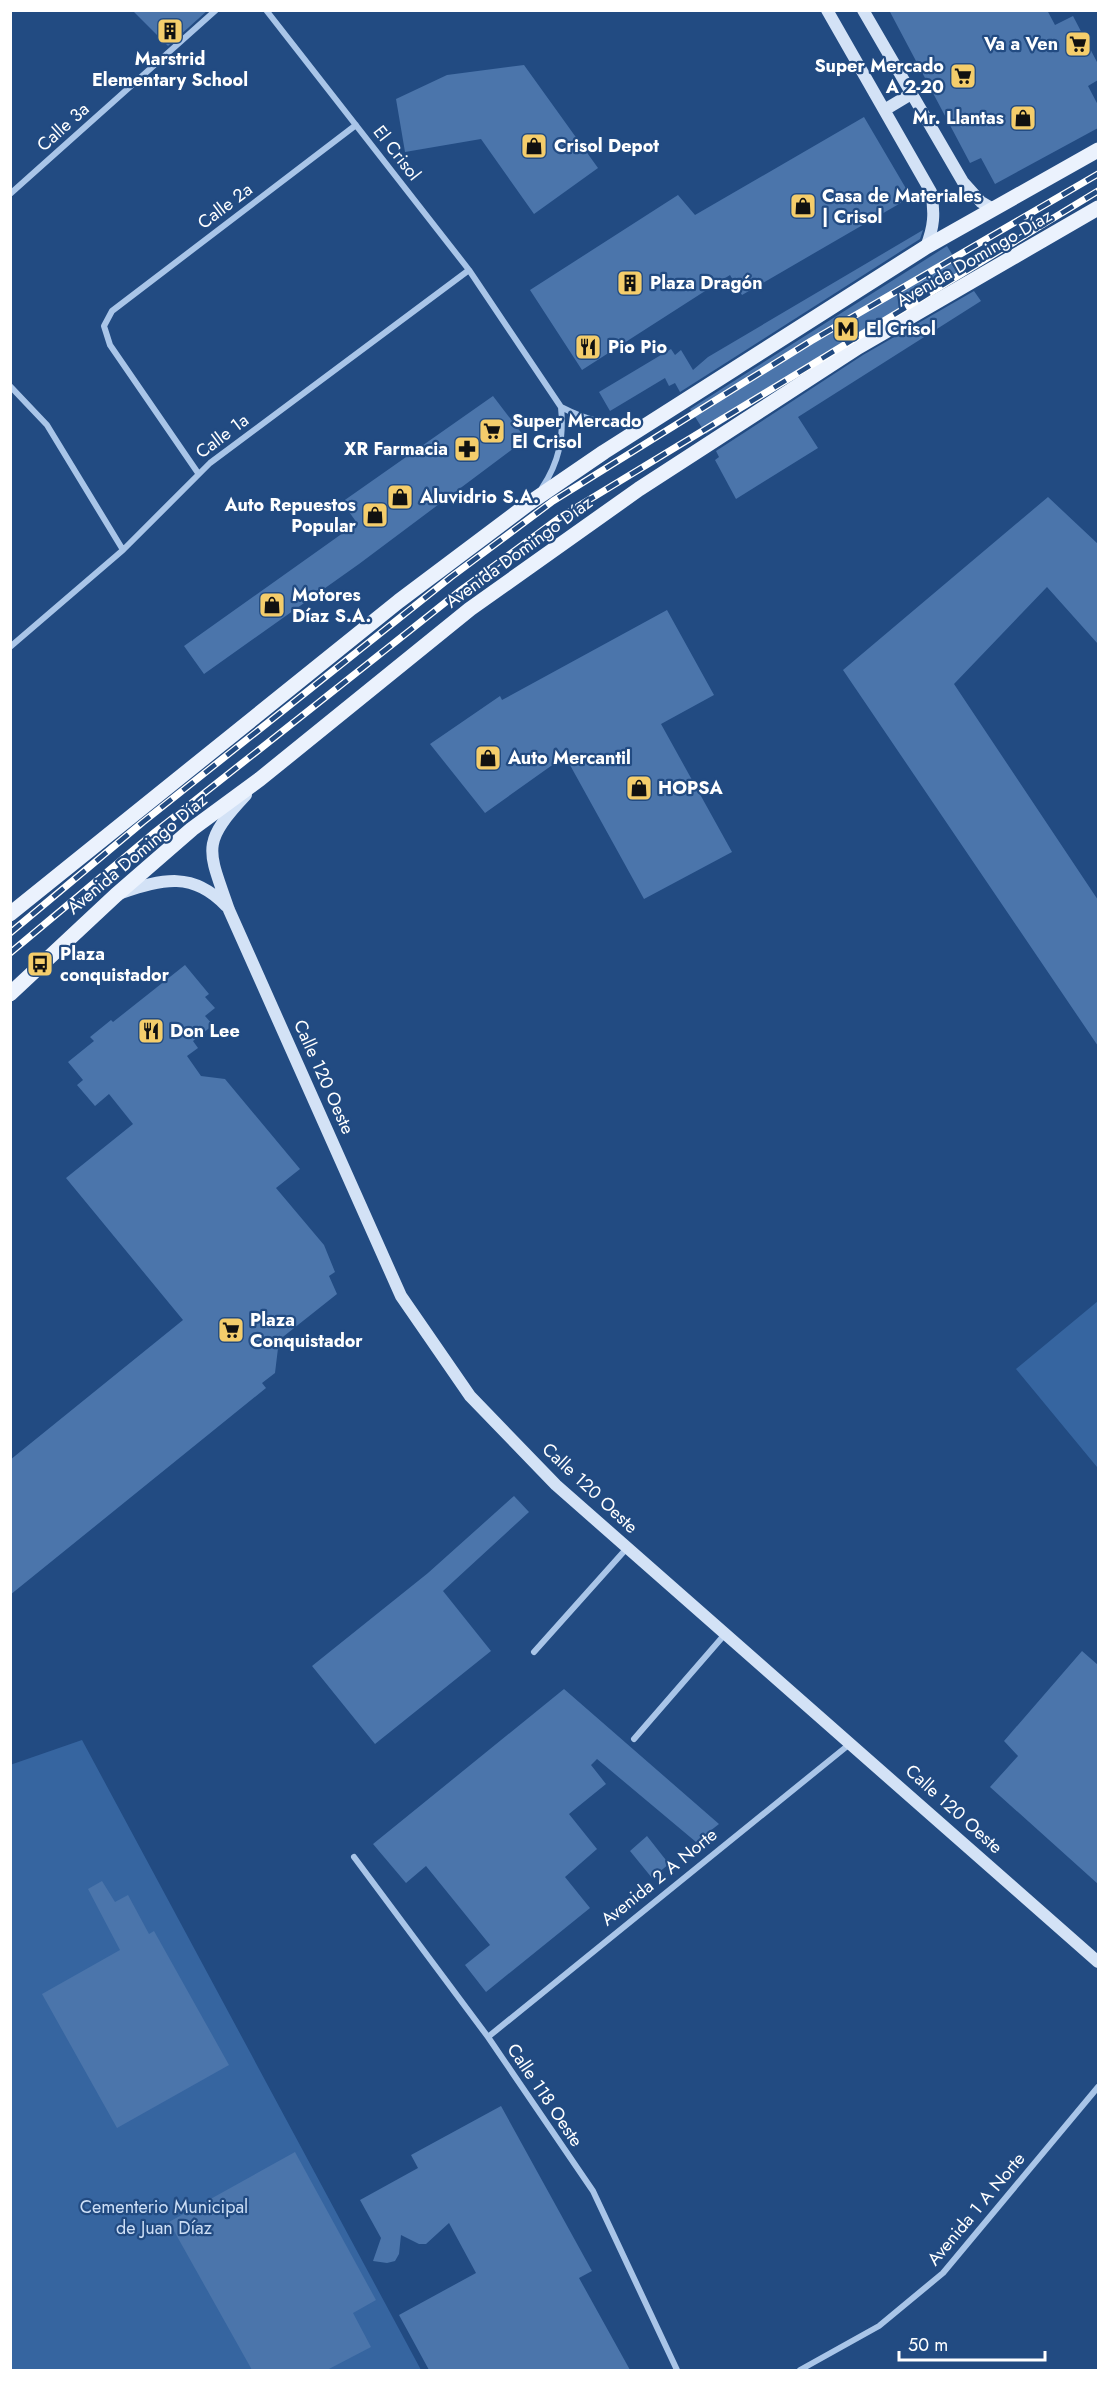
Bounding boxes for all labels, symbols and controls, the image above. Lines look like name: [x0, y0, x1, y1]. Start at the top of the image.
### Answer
building icon: Marstrid Elementary School: [155, 16, 185, 46]
supermarket icon: Va a Ven: [1063, 29, 1093, 59]
place label: Va a Ven: [983, 31, 1058, 57]
place label: Marstrid Elementary School: [92, 46, 248, 93]
place label: Super Mercado A 2-20: [814, 53, 944, 100]
supermarket icon: Super Mercado A 2-20: [948, 61, 978, 91]
street label: Calle 3a: [31, 96, 95, 158]
shop icon: Mr. Llantas: [1008, 103, 1038, 133]
place label: Mr. Llantas: [912, 105, 1004, 131]
street label: El Crisol: [367, 120, 427, 186]
shop icon: Crisol Depot: [519, 131, 549, 161]
place label: Crisol Depot: [554, 133, 659, 159]
street label: Calle 2a: [192, 177, 258, 235]
place label: Casa de Materiales | Crisol: [822, 183, 982, 230]
shop icon: Casa de Materiales | Crisol: [788, 191, 818, 221]
street label: Avenida Domingo Díaz: [891, 202, 1057, 313]
building icon: Plaza Dragón: [615, 268, 645, 298]
place label: Plaza Dragón: [650, 270, 763, 296]
metro station icon: El Crisol: [831, 314, 861, 344]
place label: El Crisol: [866, 316, 936, 342]
restaurant icon: Pio Pio: [573, 332, 603, 362]
place label: Pio Pio: [608, 334, 667, 360]
street label: Calle 1a: [190, 407, 254, 465]
place label: Super Mercado El Crisol: [512, 408, 642, 455]
supermarket icon: Super Mercado El Crisol: [477, 416, 507, 446]
pharmacy icon: XR Farmacia: [452, 434, 482, 464]
place label: XR Farmacia: [344, 436, 448, 462]
shop icon: Aluvidrio S.A.: [385, 482, 415, 512]
place label: Aluvidrio S.A.: [419, 484, 539, 510]
street label: Avenida Domingo Díaz: [440, 489, 598, 614]
place label: Auto Repuestos Popular: [224, 492, 357, 539]
shop icon: Auto Repuestos Popular: [360, 500, 390, 530]
place label: Motores Díaz S.A.: [292, 582, 371, 629]
shop icon: Motores Díaz S.A.: [257, 590, 287, 620]
shop icon: Auto Mercantil: [473, 743, 503, 773]
place label: Auto Mercantil: [507, 745, 631, 771]
shop icon: HOPSA: [624, 773, 654, 803]
place label: HOPSA: [658, 775, 723, 801]
street label: Avenida Domingo Díaz: [61, 787, 213, 921]
place label: Plaza conquistador: [60, 941, 170, 988]
bus stop icon: Plaza conquistador: [25, 949, 55, 979]
restaurant icon: Don Lee: [136, 1016, 166, 1046]
street label: Calle 120 Oeste: [287, 1016, 361, 1138]
place label: Don Lee: [170, 1018, 240, 1044]
place label: Plaza Conquistador: [250, 1307, 363, 1354]
supermarket icon: Plaza Conquistador: [216, 1315, 246, 1345]
street label: Calle 120 Oeste: [536, 1437, 644, 1539]
street label: Calle 120 Oeste: [900, 1758, 1008, 1860]
street label: Avenida 2 A Norte: [595, 1822, 723, 1932]
street label: Calle 118 Oeste: [501, 2038, 589, 2152]
street label: Avenida 1 A Norte: [921, 2147, 1031, 2271]
park label: Cementerio Municipal de Juan Díaz: [80, 2194, 248, 2241]
scale bar: [899, 2324, 1044, 2362]
text: 50 m: [908, 2332, 948, 2358]

